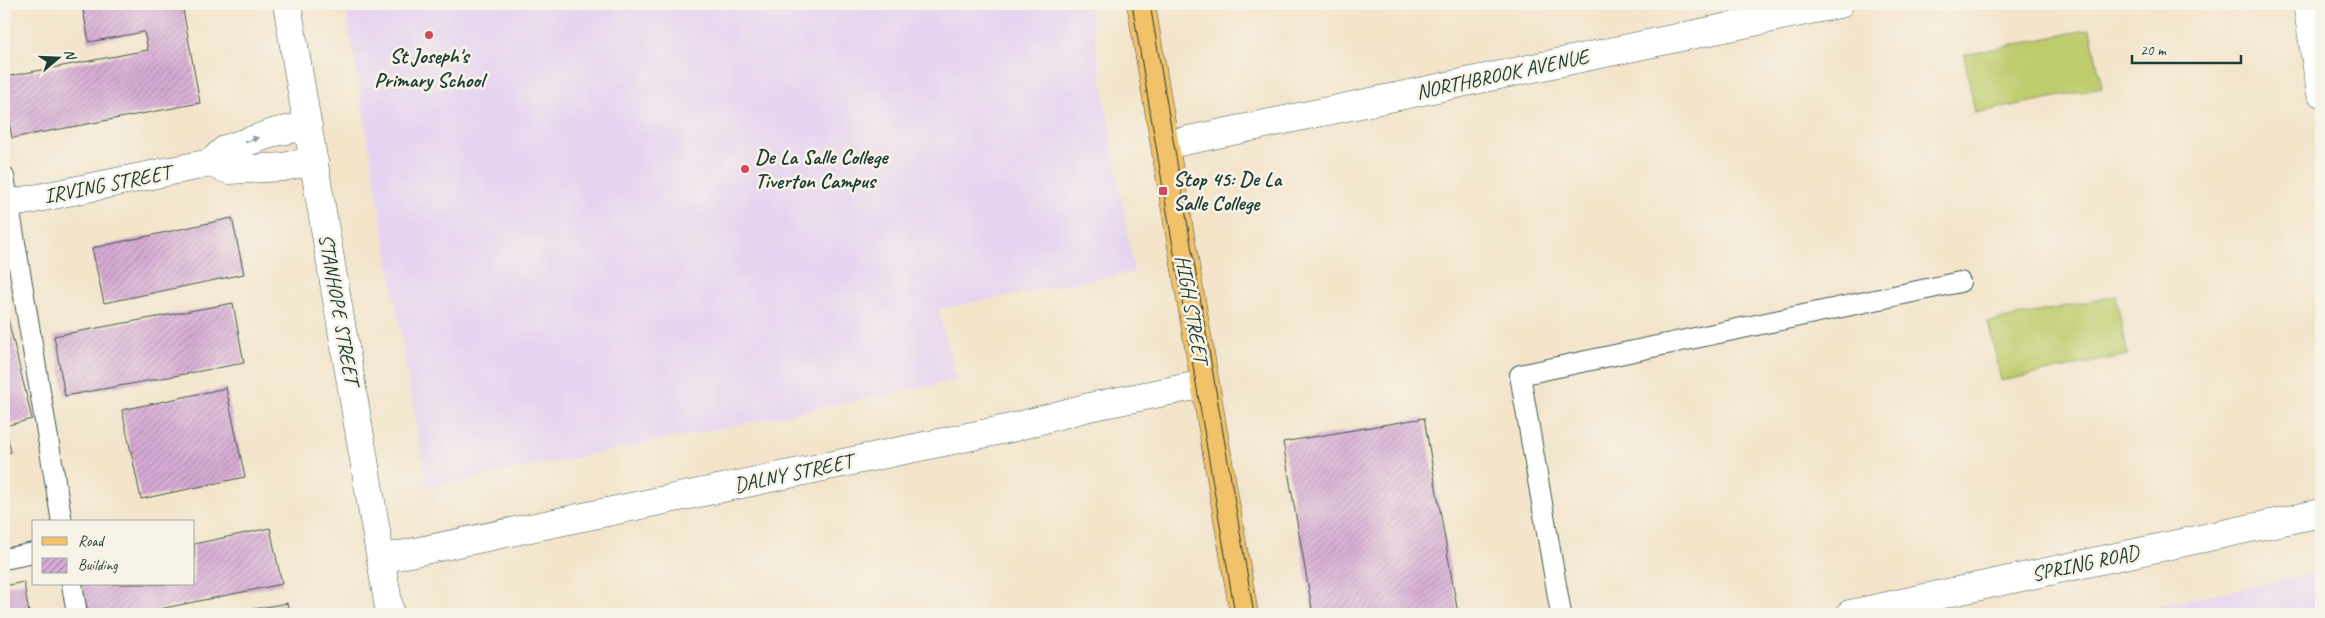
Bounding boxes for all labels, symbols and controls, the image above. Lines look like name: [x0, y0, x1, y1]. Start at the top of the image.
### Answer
marker: St Joseph's Primary School: [423, 29, 435, 41]
north arrow: [32, 32, 82, 82]
scale bar: [2132, 32, 2241, 64]
text: 20 m: [2140, 41, 2167, 60]
street label: NORTHBROOK AVENUE: [1414, 42, 1593, 105]
place label: St Joseph's Primary School: [374, 43, 488, 93]
text: N: [60, 47, 80, 63]
one-way arrow: [244, 136, 259, 144]
place label: De La Salle College Tiverton Campus: [755, 144, 889, 194]
street label: IRVING STREET: [42, 158, 178, 209]
marker: De La Salle College Tiverton Campus: [739, 163, 751, 175]
place label: Stop 45: De La Salle College: [1173, 166, 1283, 216]
marker: Stop 45: De La Salle College: [1157, 185, 1169, 197]
street label: STANHOPE STREET: [313, 232, 366, 391]
street label: HIGH STREET: [1170, 253, 1215, 369]
street label: DALNY STREET: [732, 447, 860, 498]
legend: [32, 520, 195, 586]
text: Road: [78, 532, 105, 551]
street label: SPRING ROAD: [2029, 539, 2143, 587]
text: Building: [78, 556, 118, 575]

